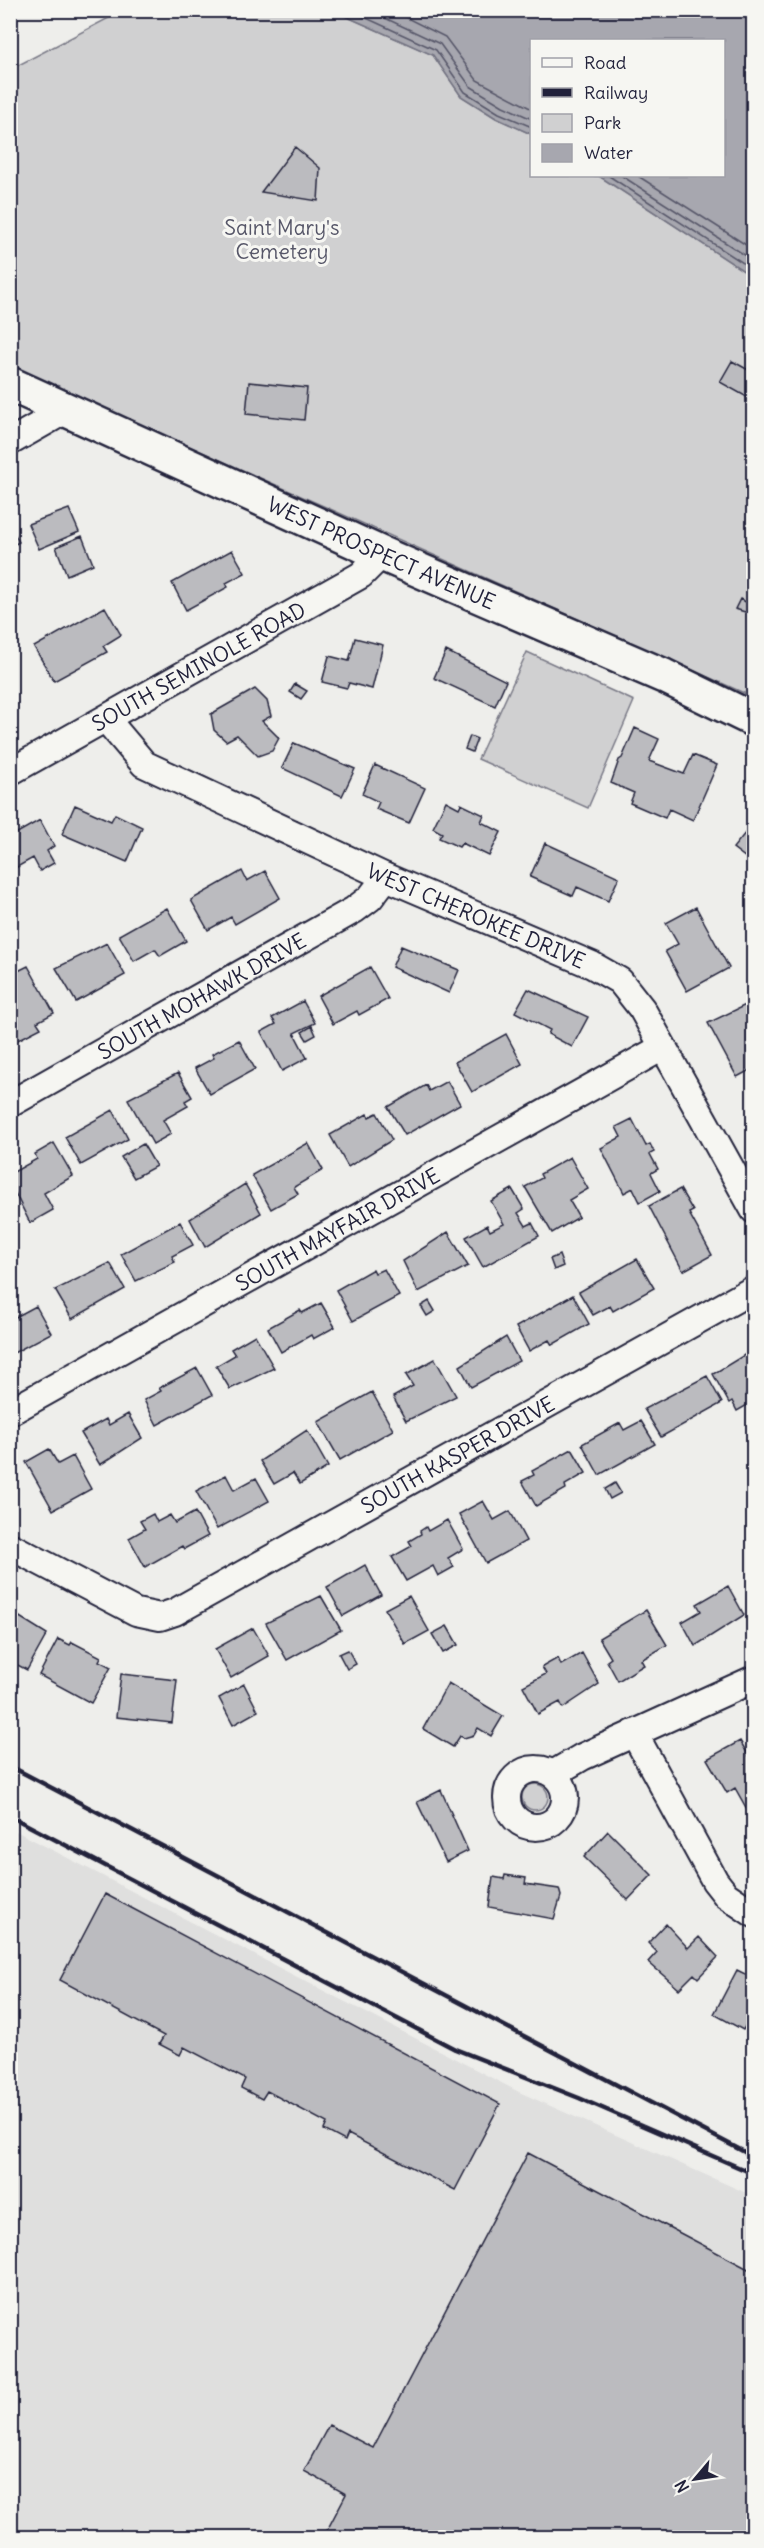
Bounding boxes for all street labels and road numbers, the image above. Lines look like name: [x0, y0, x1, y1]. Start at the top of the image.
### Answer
street label: WEST PROSPECT AVENUE: [263, 490, 500, 615]
street label: SOUTH SEMINOLE ROAD: [87, 596, 310, 737]
street label: WEST CHEROKEE DRIVE: [363, 857, 589, 974]
street label: SOUTH MOHAWK DRIVE: [93, 927, 310, 1065]
street label: SOUTH MAYFAIR DRIVE: [231, 1161, 444, 1297]
street label: SOUTH KASPER DRIVE: [356, 1390, 559, 1519]

